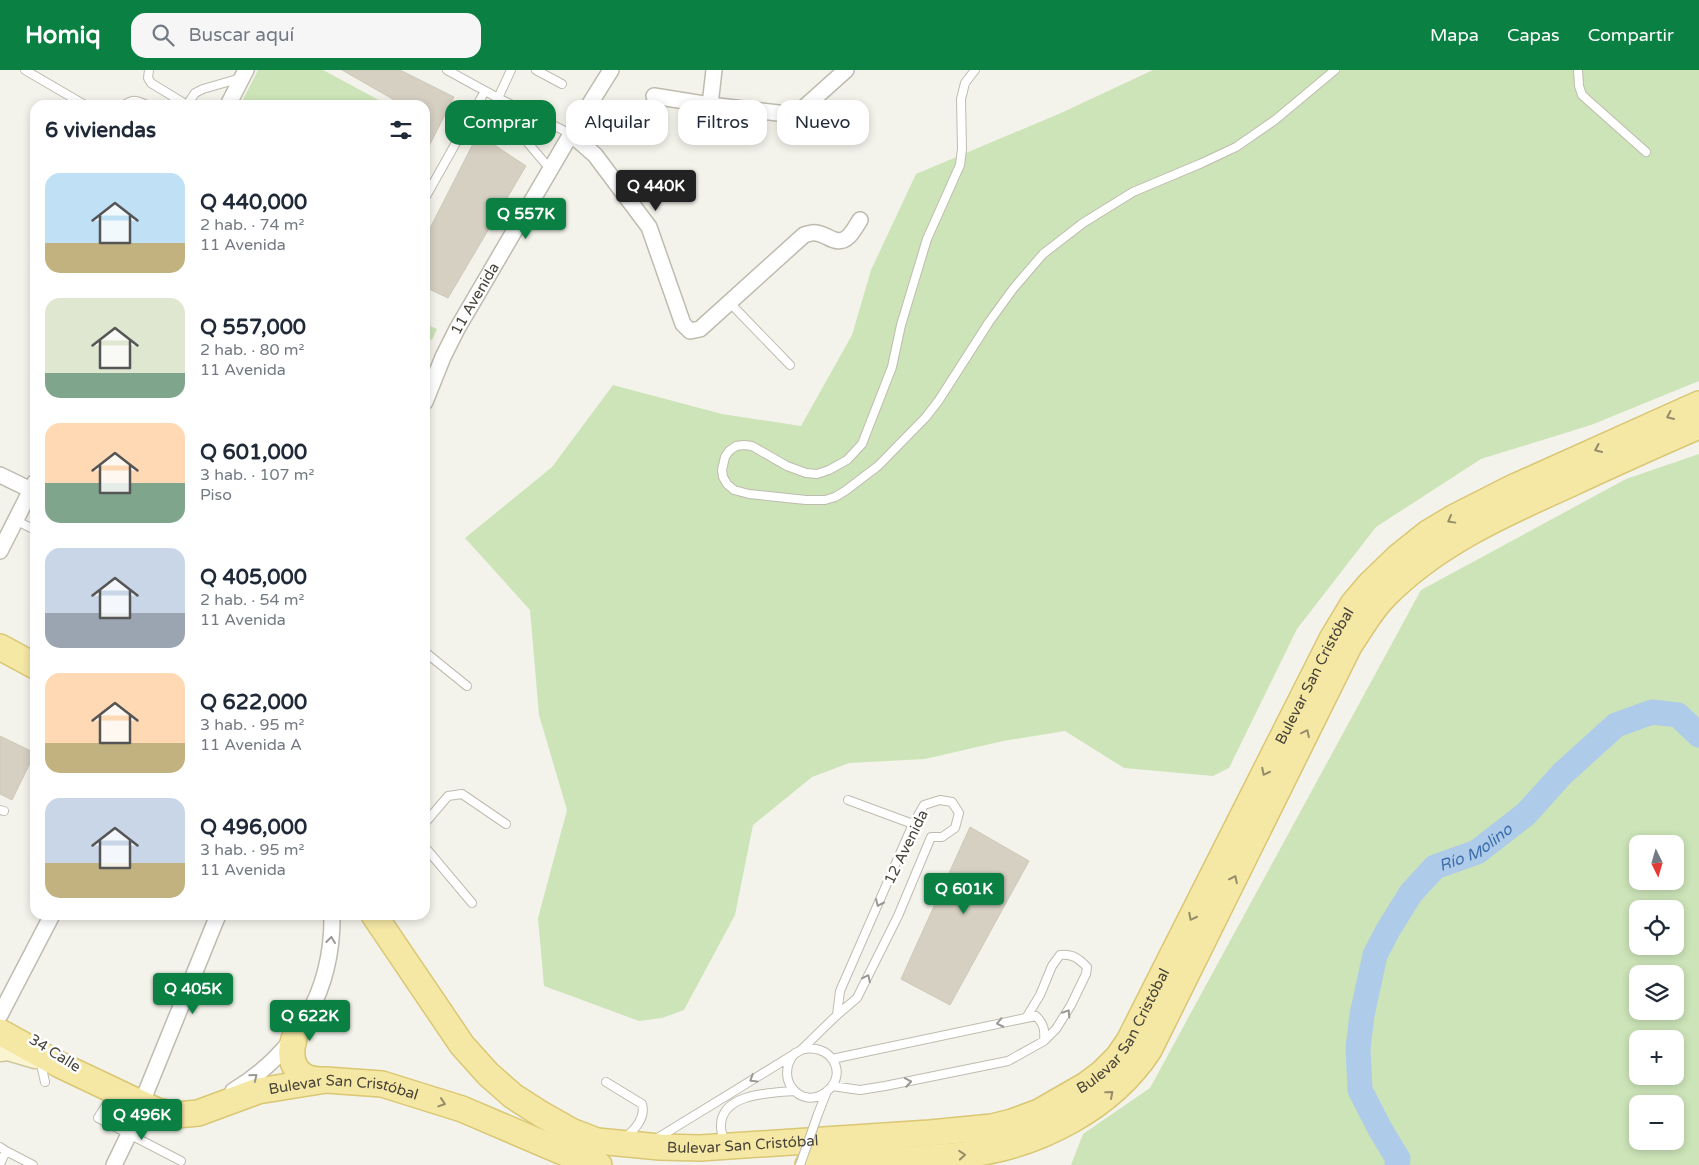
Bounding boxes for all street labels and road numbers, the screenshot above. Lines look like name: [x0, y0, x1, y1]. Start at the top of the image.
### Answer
street label: 11 Avenida: [447, 259, 503, 338]
street label: Bulevar San Cristóbal: [1271, 604, 1358, 747]
street label: 12 Avenida: [880, 807, 932, 887]
street label: Bulevar San Cristóbal: [1073, 965, 1173, 1097]
street label: 34 Calle: [26, 1030, 84, 1076]
street label: Bulevar San Cristóbal: [267, 1071, 421, 1104]
street label: Bulevar San Cristóbal: [667, 1131, 819, 1157]

